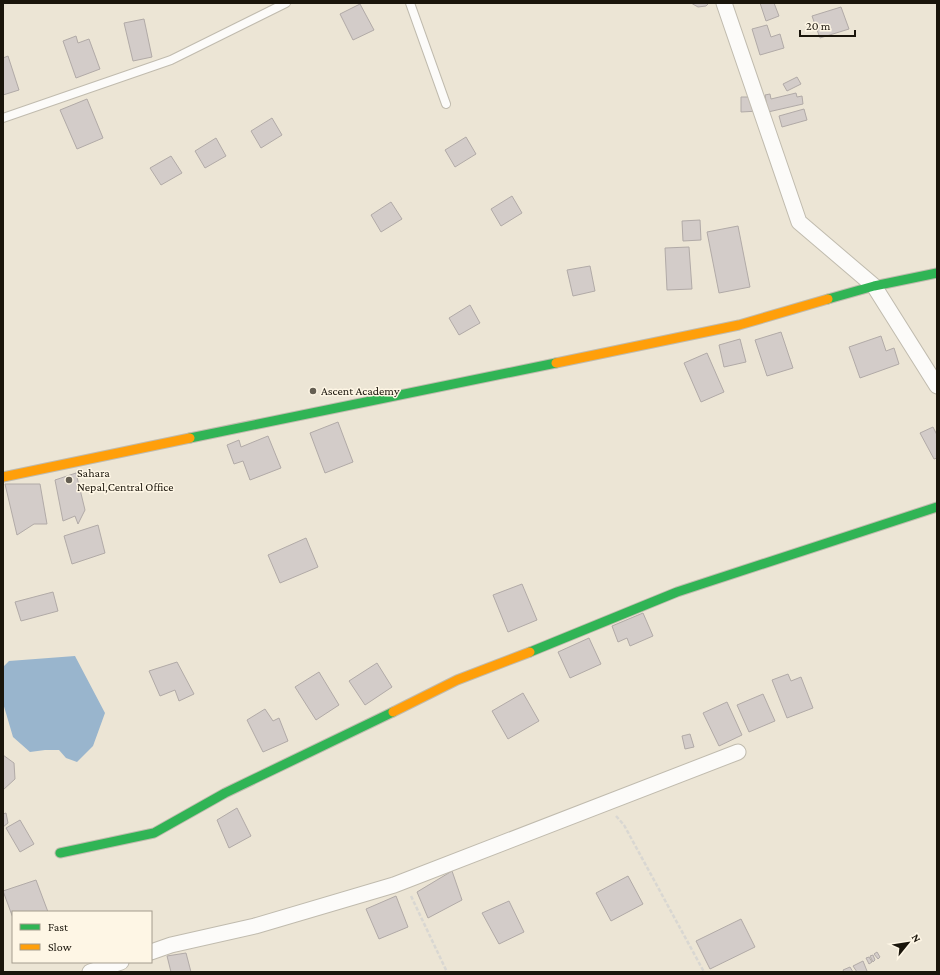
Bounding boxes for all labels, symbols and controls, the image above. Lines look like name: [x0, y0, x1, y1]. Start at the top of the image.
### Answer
scale bar: [800, 12, 855, 38]
text: 20 m: [806, 19, 831, 33]
place label: Ascent Academy: [321, 384, 400, 398]
marker: Ascent Academy: [308, 386, 318, 396]
place label: Sahara Nepal,Central Office: [77, 466, 174, 494]
marker: Sahara Nepal,Central Office: [64, 475, 74, 485]
legend: [12, 911, 152, 963]
text: Fast: [48, 920, 69, 934]
north arrow: [888, 923, 928, 963]
text: N: [910, 932, 924, 945]
text: Slow: [48, 940, 72, 954]

